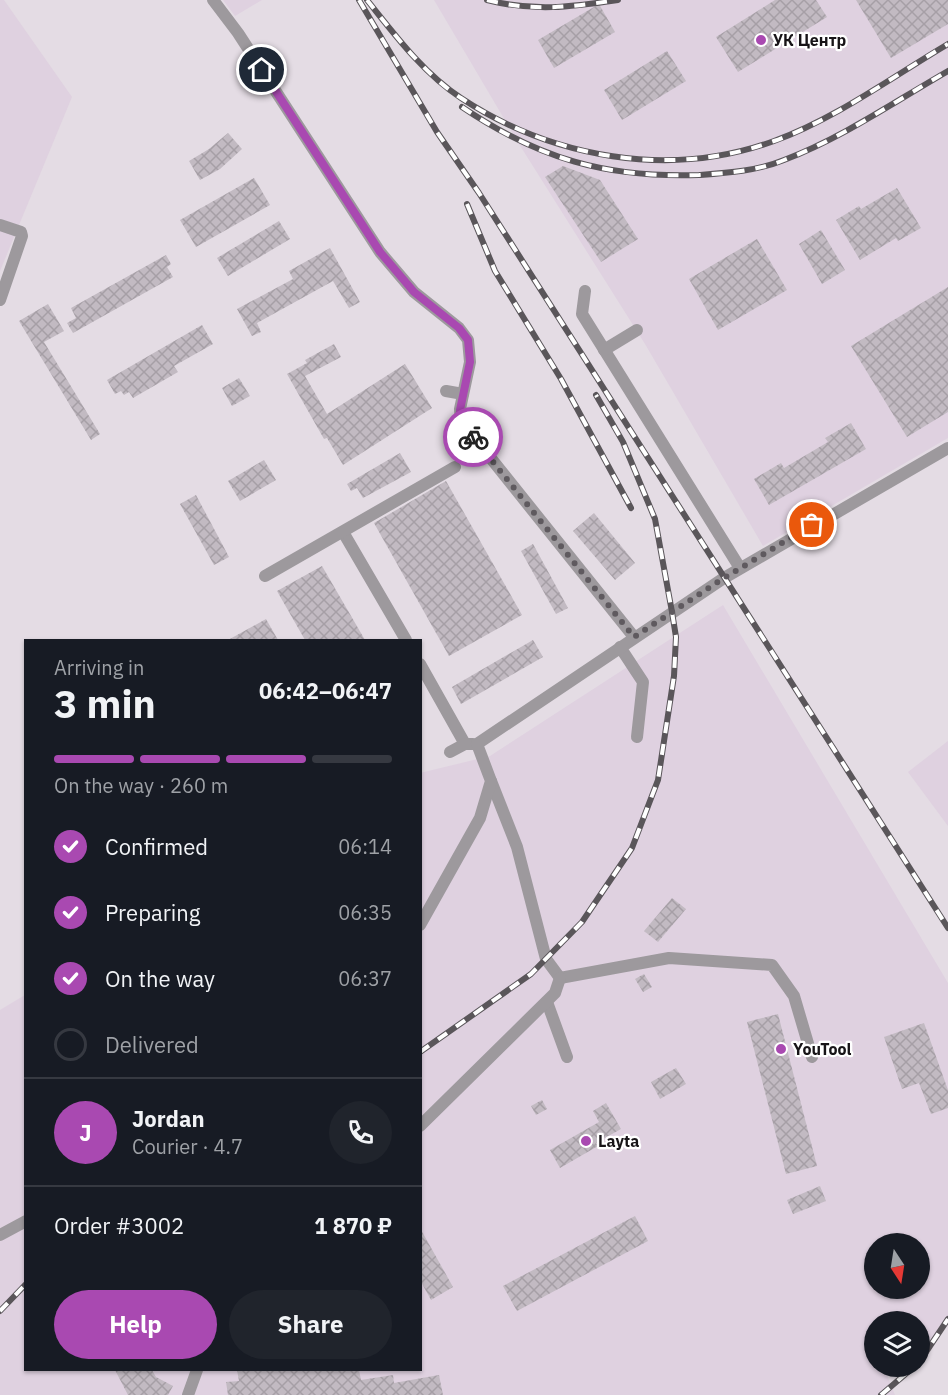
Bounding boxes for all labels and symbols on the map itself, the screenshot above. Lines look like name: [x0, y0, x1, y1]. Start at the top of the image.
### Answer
place label: УК Центр: [773, 30, 847, 50]
marker: УК Центр: [754, 33, 768, 47]
pin: [236, 44, 287, 95]
courier: [443, 407, 503, 467]
pin: [786, 499, 837, 550]
place label: YouTool: [793, 1039, 852, 1059]
marker: YouTool: [774, 1042, 788, 1056]
place label: Layta: [598, 1131, 639, 1151]
marker: Layta: [579, 1134, 593, 1148]
north arrow: [864, 1233, 930, 1299]

